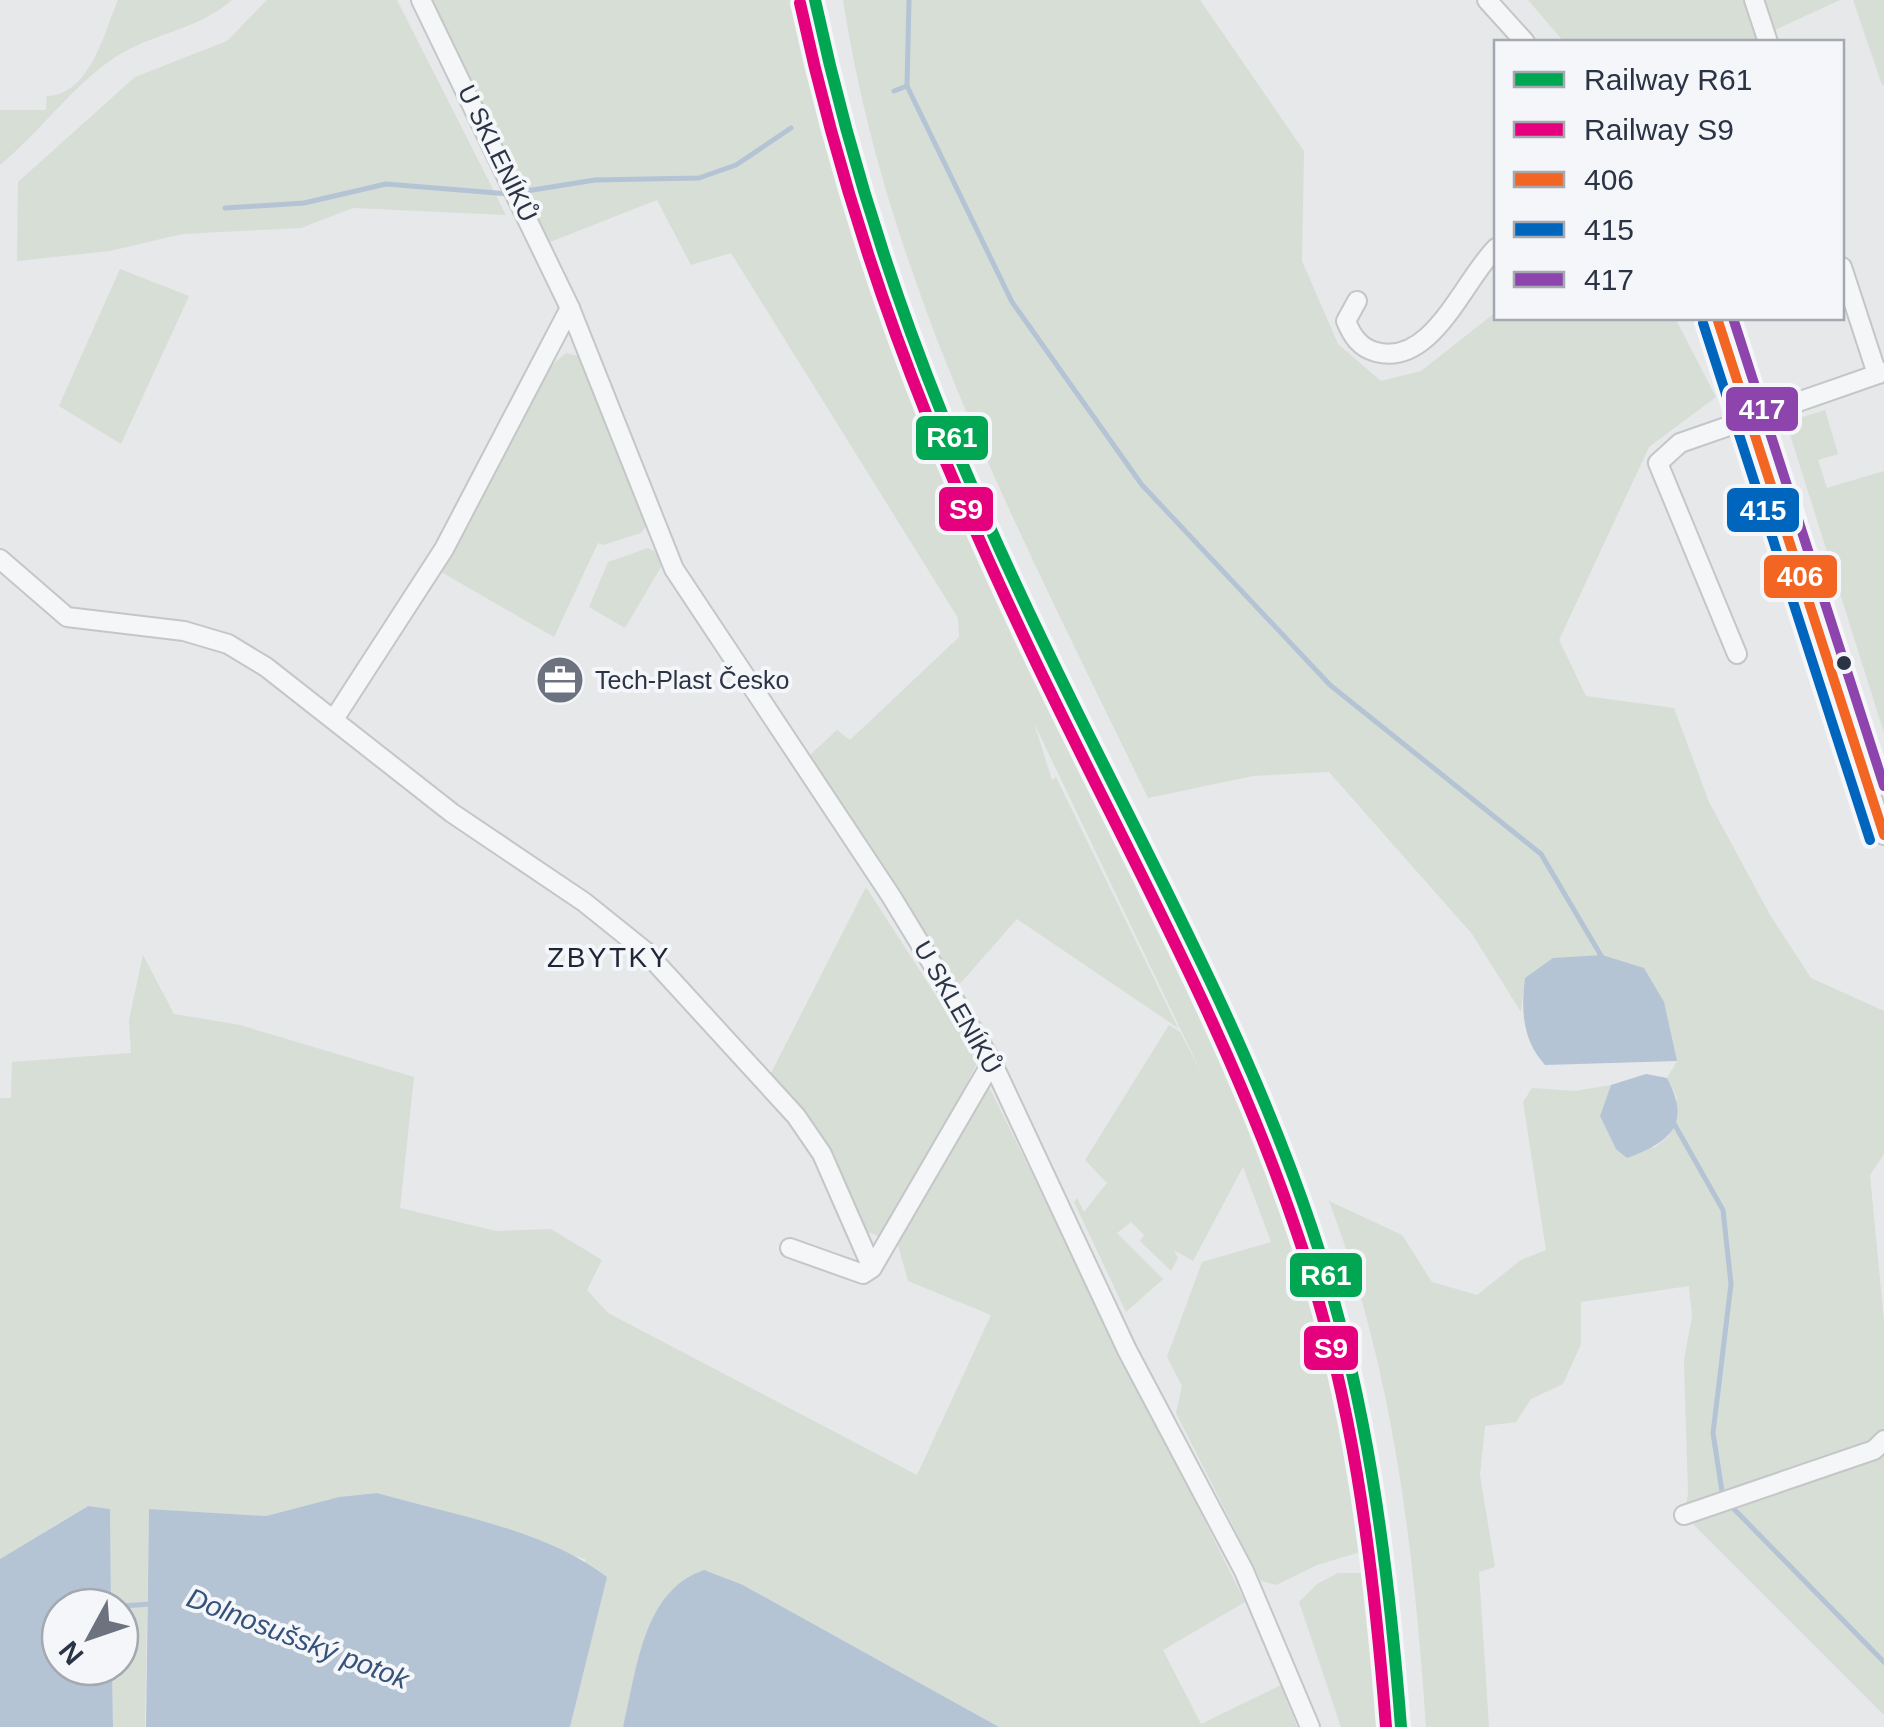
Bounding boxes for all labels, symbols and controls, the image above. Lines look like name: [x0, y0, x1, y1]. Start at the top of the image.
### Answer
legend: [1494, 40, 1844, 320]
text: Railway R61: [1584, 63, 1752, 96]
street label: U SKLENÍKŮ: [453, 79, 545, 226]
text: Railway S9: [1584, 113, 1734, 146]
text: 406: [1584, 163, 1634, 196]
text: 415: [1584, 213, 1634, 246]
text: 417: [1584, 263, 1634, 296]
line badge: 417: [1724, 385, 1800, 433]
text: 417: [1739, 394, 1785, 425]
line badge: R61: [914, 414, 990, 462]
text: R61: [926, 422, 978, 453]
line badge: S9: [937, 485, 995, 533]
line badge: 415: [1725, 486, 1801, 534]
text: S9: [949, 494, 983, 525]
text: 415: [1740, 495, 1786, 526]
line badge: 406: [1762, 553, 1839, 600]
text: 406: [1777, 561, 1823, 592]
unlabelled marker: [1834, 653, 1854, 673]
office icon: Tech-Plast Česko: [534, 654, 586, 706]
place label: Tech-Plast Česko: [595, 666, 790, 694]
street label: U SKLENÍKŮ: [909, 935, 1009, 1078]
district label: ZBYTKY: [547, 942, 671, 973]
line badge: R61: [1288, 1251, 1364, 1299]
text: R61: [1300, 1260, 1352, 1291]
line badge: S9: [1302, 1324, 1360, 1372]
text: S9: [1314, 1333, 1348, 1364]
water label: Dolnosušský potok: [183, 1582, 415, 1696]
north arrow: [40, 1587, 140, 1687]
text: N: [53, 1635, 90, 1670]

